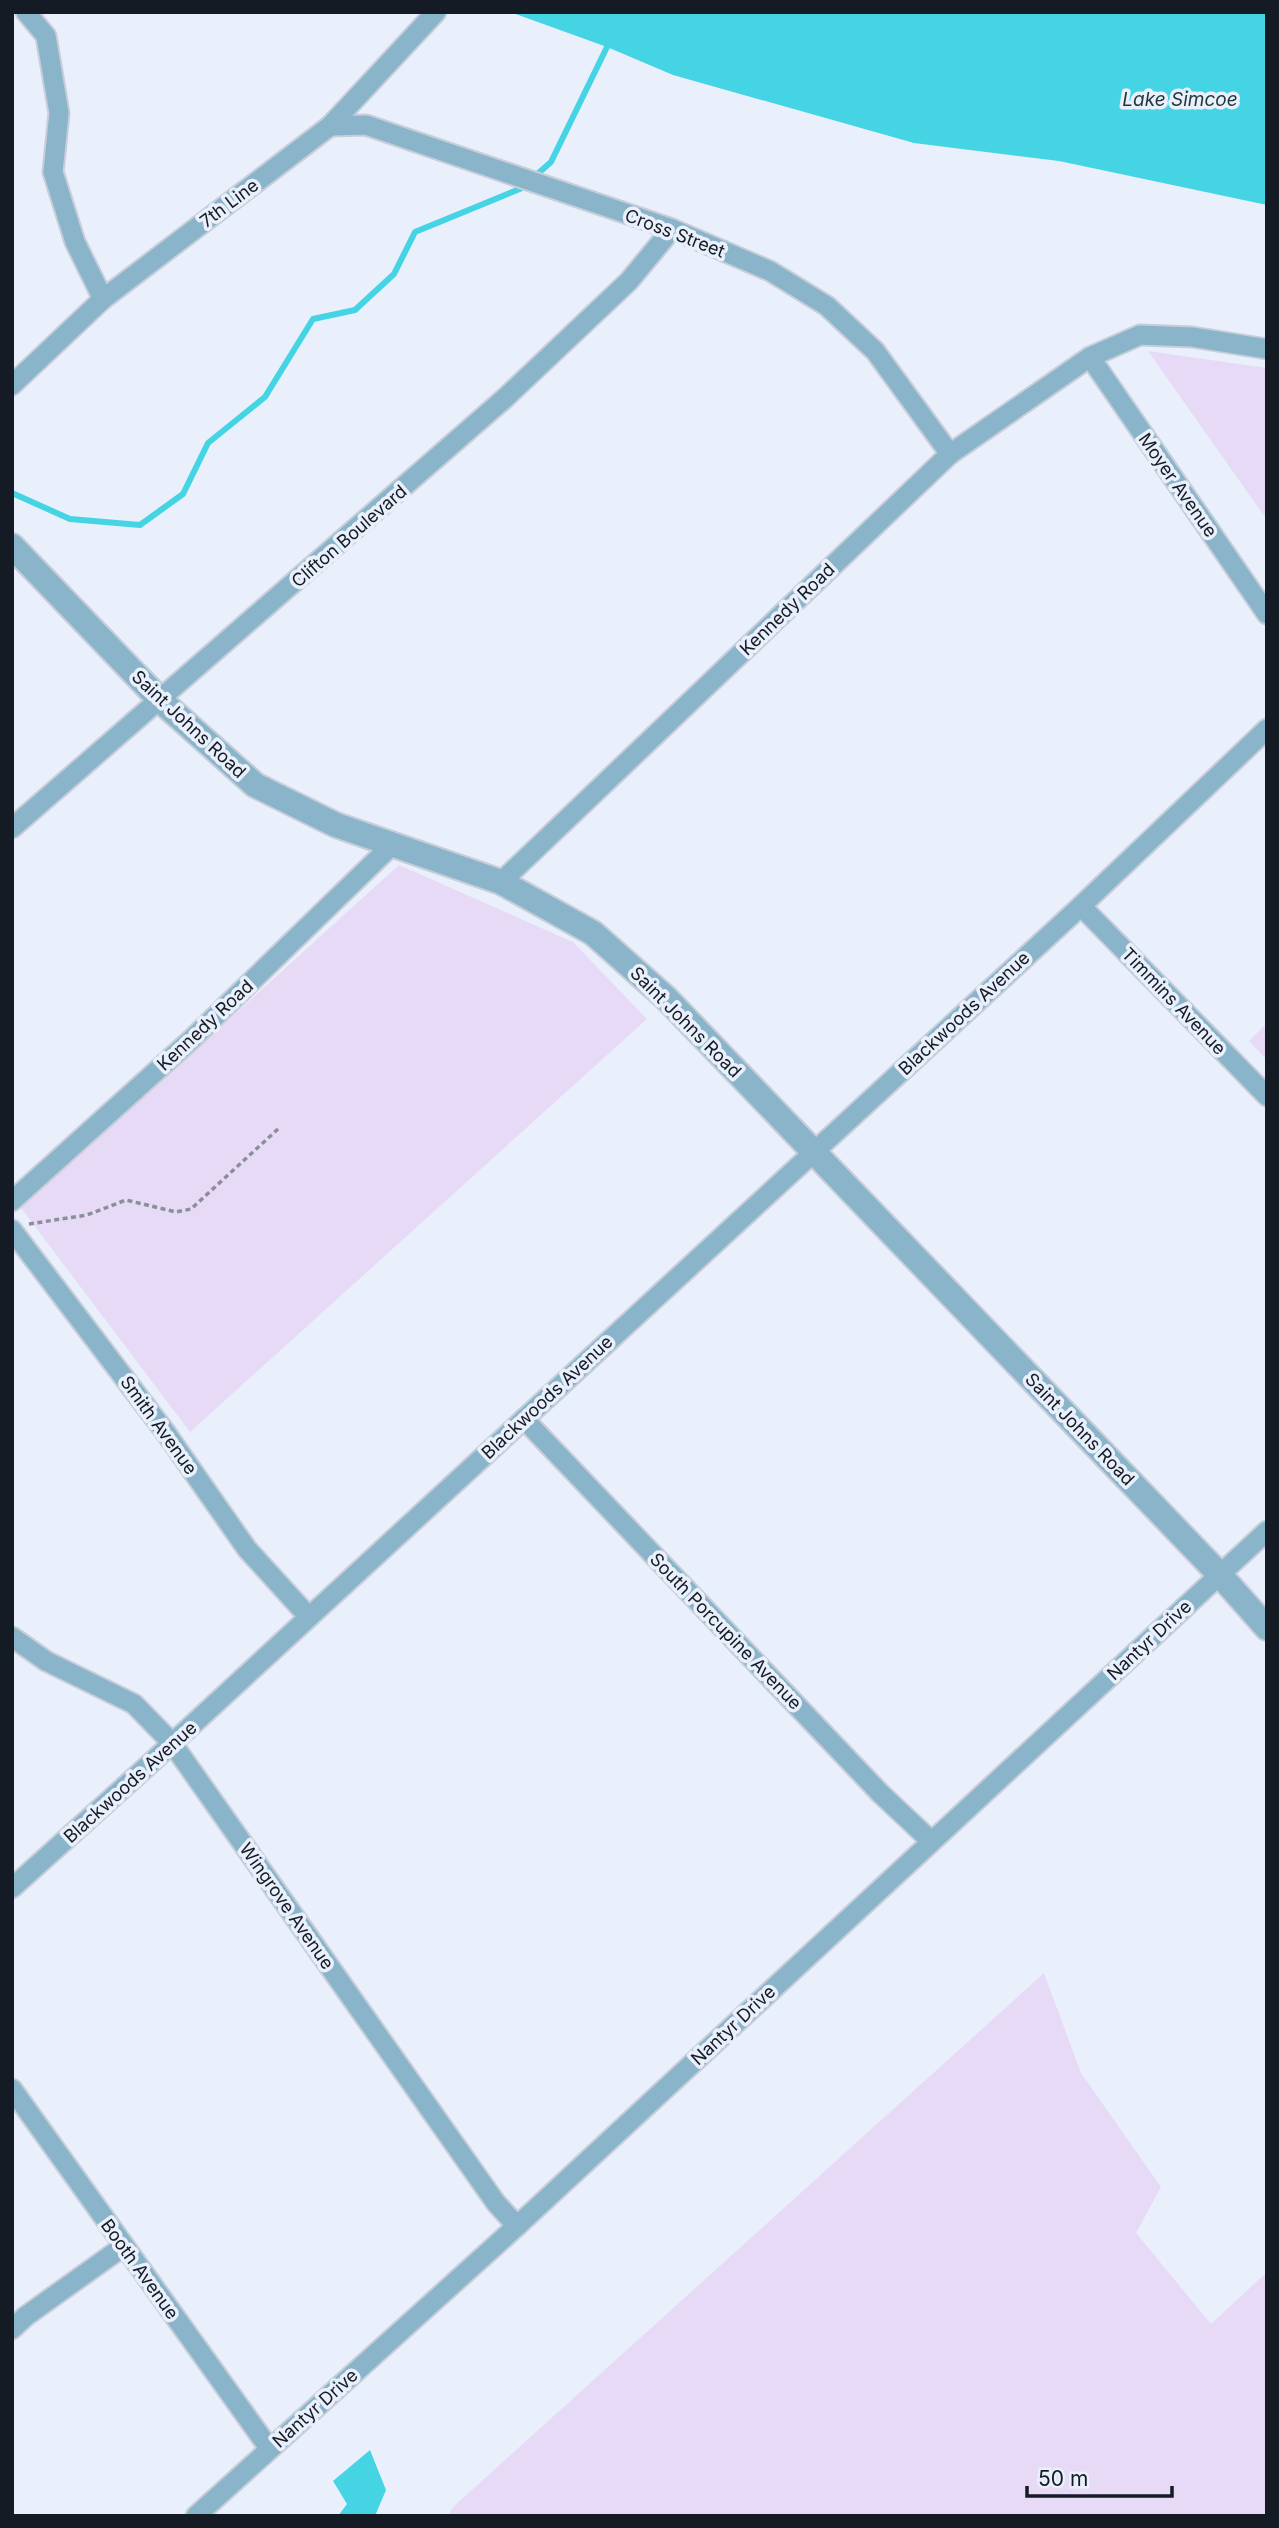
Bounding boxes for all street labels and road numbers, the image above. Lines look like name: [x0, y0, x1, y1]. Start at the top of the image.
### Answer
street label: 7th Line: [196, 174, 262, 232]
street label: Cross Street: [622, 204, 728, 262]
street label: Moyer Avenue: [1134, 429, 1222, 541]
street label: Clifton Boulevard: [287, 480, 411, 592]
street label: Kennedy Road: [735, 559, 839, 659]
street label: Saint Johns Road: [128, 666, 250, 782]
street label: Timmins Avenue: [1118, 943, 1230, 1059]
street label: Blackwoods Avenue: [894, 947, 1034, 1079]
street label: Saint Johns Road: [626, 962, 746, 1082]
street label: Kennedy Road: [153, 975, 257, 1075]
street label: Blackwoods Avenue: [477, 1331, 617, 1463]
street label: Saint Johns Road: [1021, 1368, 1139, 1490]
street label: Smith Avenue: [116, 1372, 202, 1478]
street label: South Porcupine Avenue: [646, 1549, 806, 1713]
street label: Nantyr Drive: [1103, 1596, 1195, 1684]
street label: Blackwoods Avenue: [59, 1717, 201, 1847]
street label: Wingrove Avenue: [236, 1839, 338, 1973]
street label: Nantyr Drive: [687, 1981, 779, 2069]
street label: Booth Avenue: [97, 2215, 183, 2323]
street label: Nantyr Drive: [268, 2364, 362, 2452]

